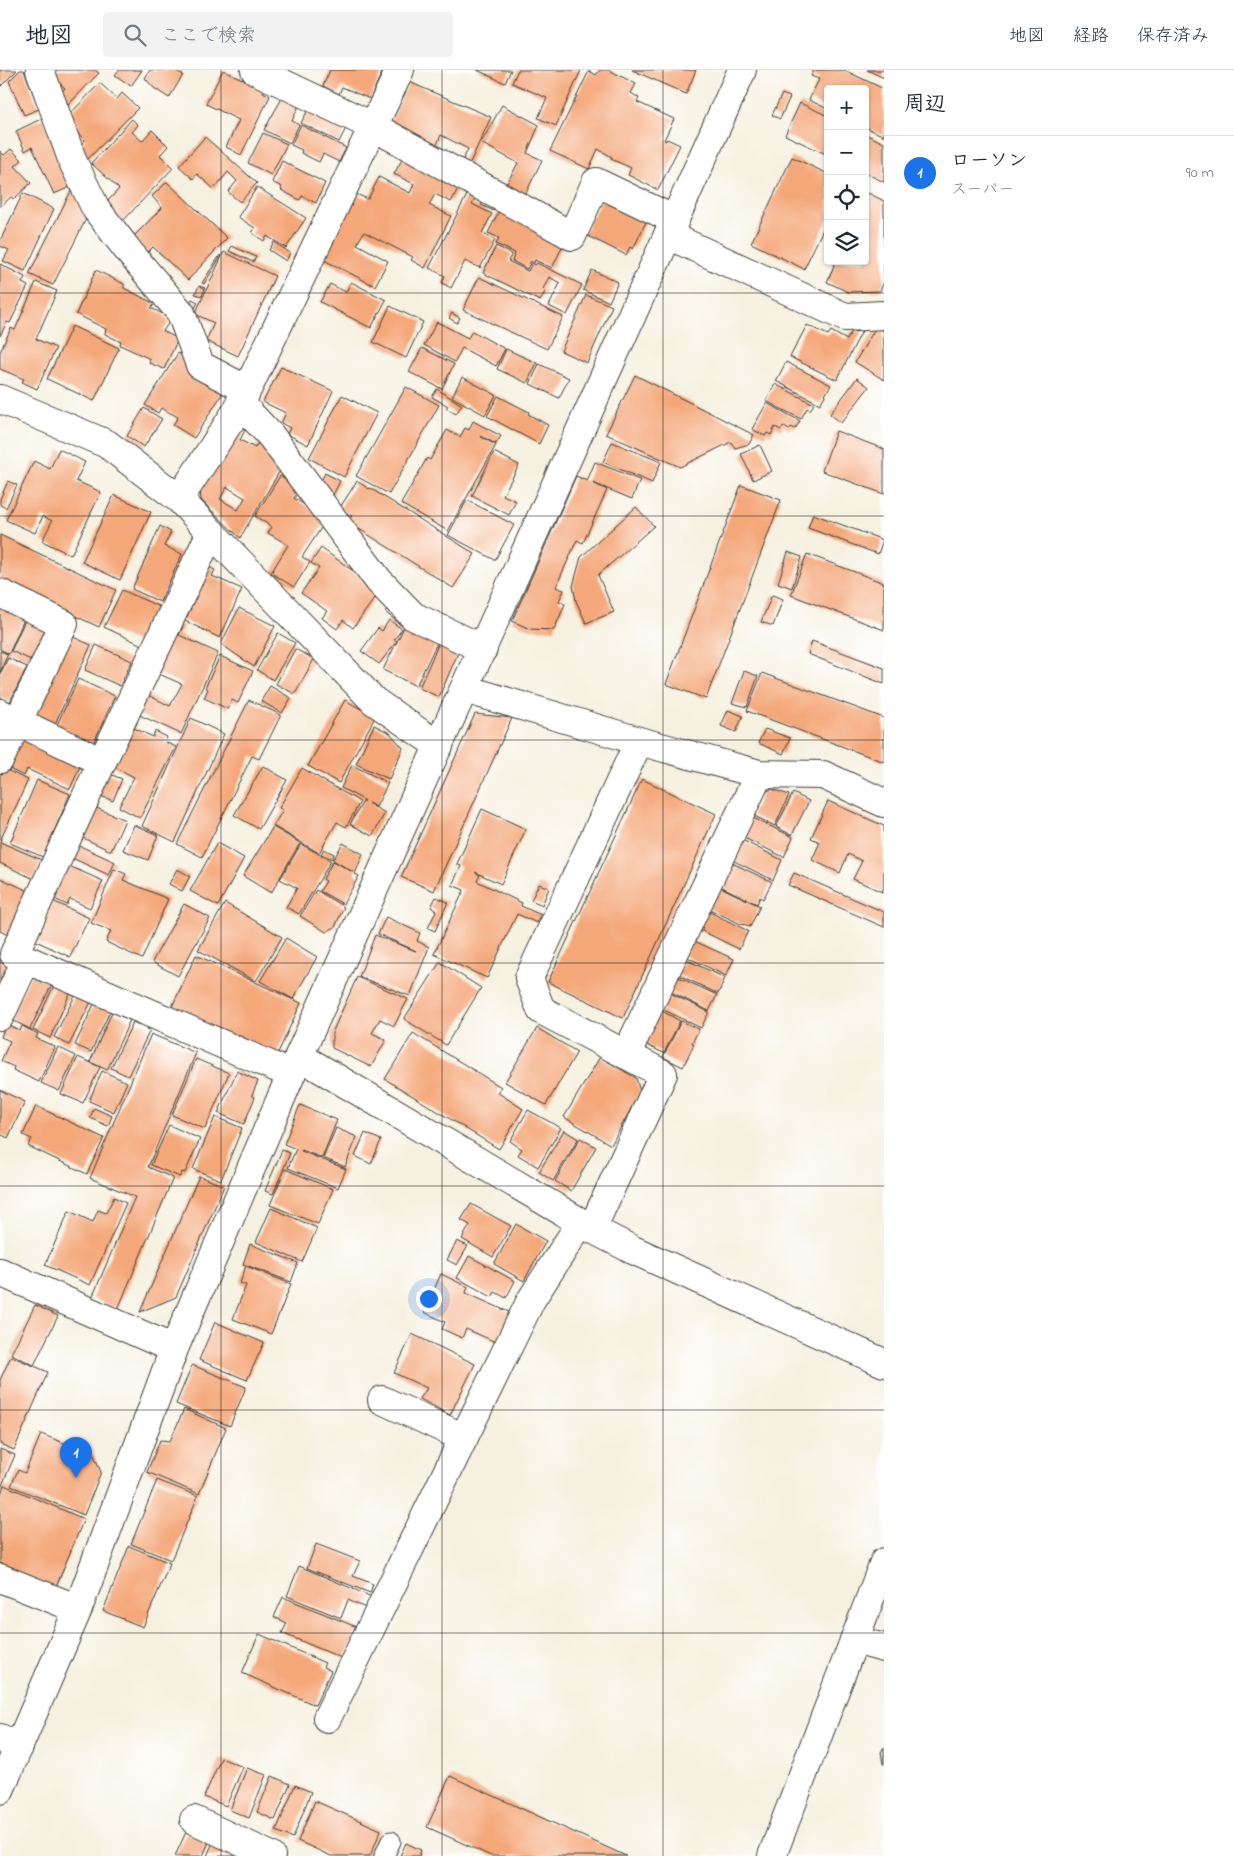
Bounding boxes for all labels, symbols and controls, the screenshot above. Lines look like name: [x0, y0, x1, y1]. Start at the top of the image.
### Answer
search box: [103, 12, 453, 57]
text: 地図: [25, 20, 73, 55]
icon: search: [121, 21, 149, 49]
text: ここで検索: [161, 23, 256, 50]
text: 地図: [1009, 24, 1045, 50]
text: 経路: [1073, 24, 1109, 50]
text: 保存済み: [1137, 24, 1209, 50]
map controls: [824, 85, 869, 265]
button: +: [824, 85, 869, 130]
text: 周辺: [904, 90, 946, 120]
button: −: [824, 130, 869, 175]
text: ローソン: [951, 148, 1027, 175]
text: 1: [917, 161, 923, 185]
text: 90 m: [1186, 161, 1214, 185]
button: locate: [824, 175, 869, 220]
text: スーパー: [951, 178, 1014, 202]
button: layers: [824, 220, 869, 265]
your location: [416, 1286, 442, 1312]
pin: 1: [60, 1437, 92, 1478]

